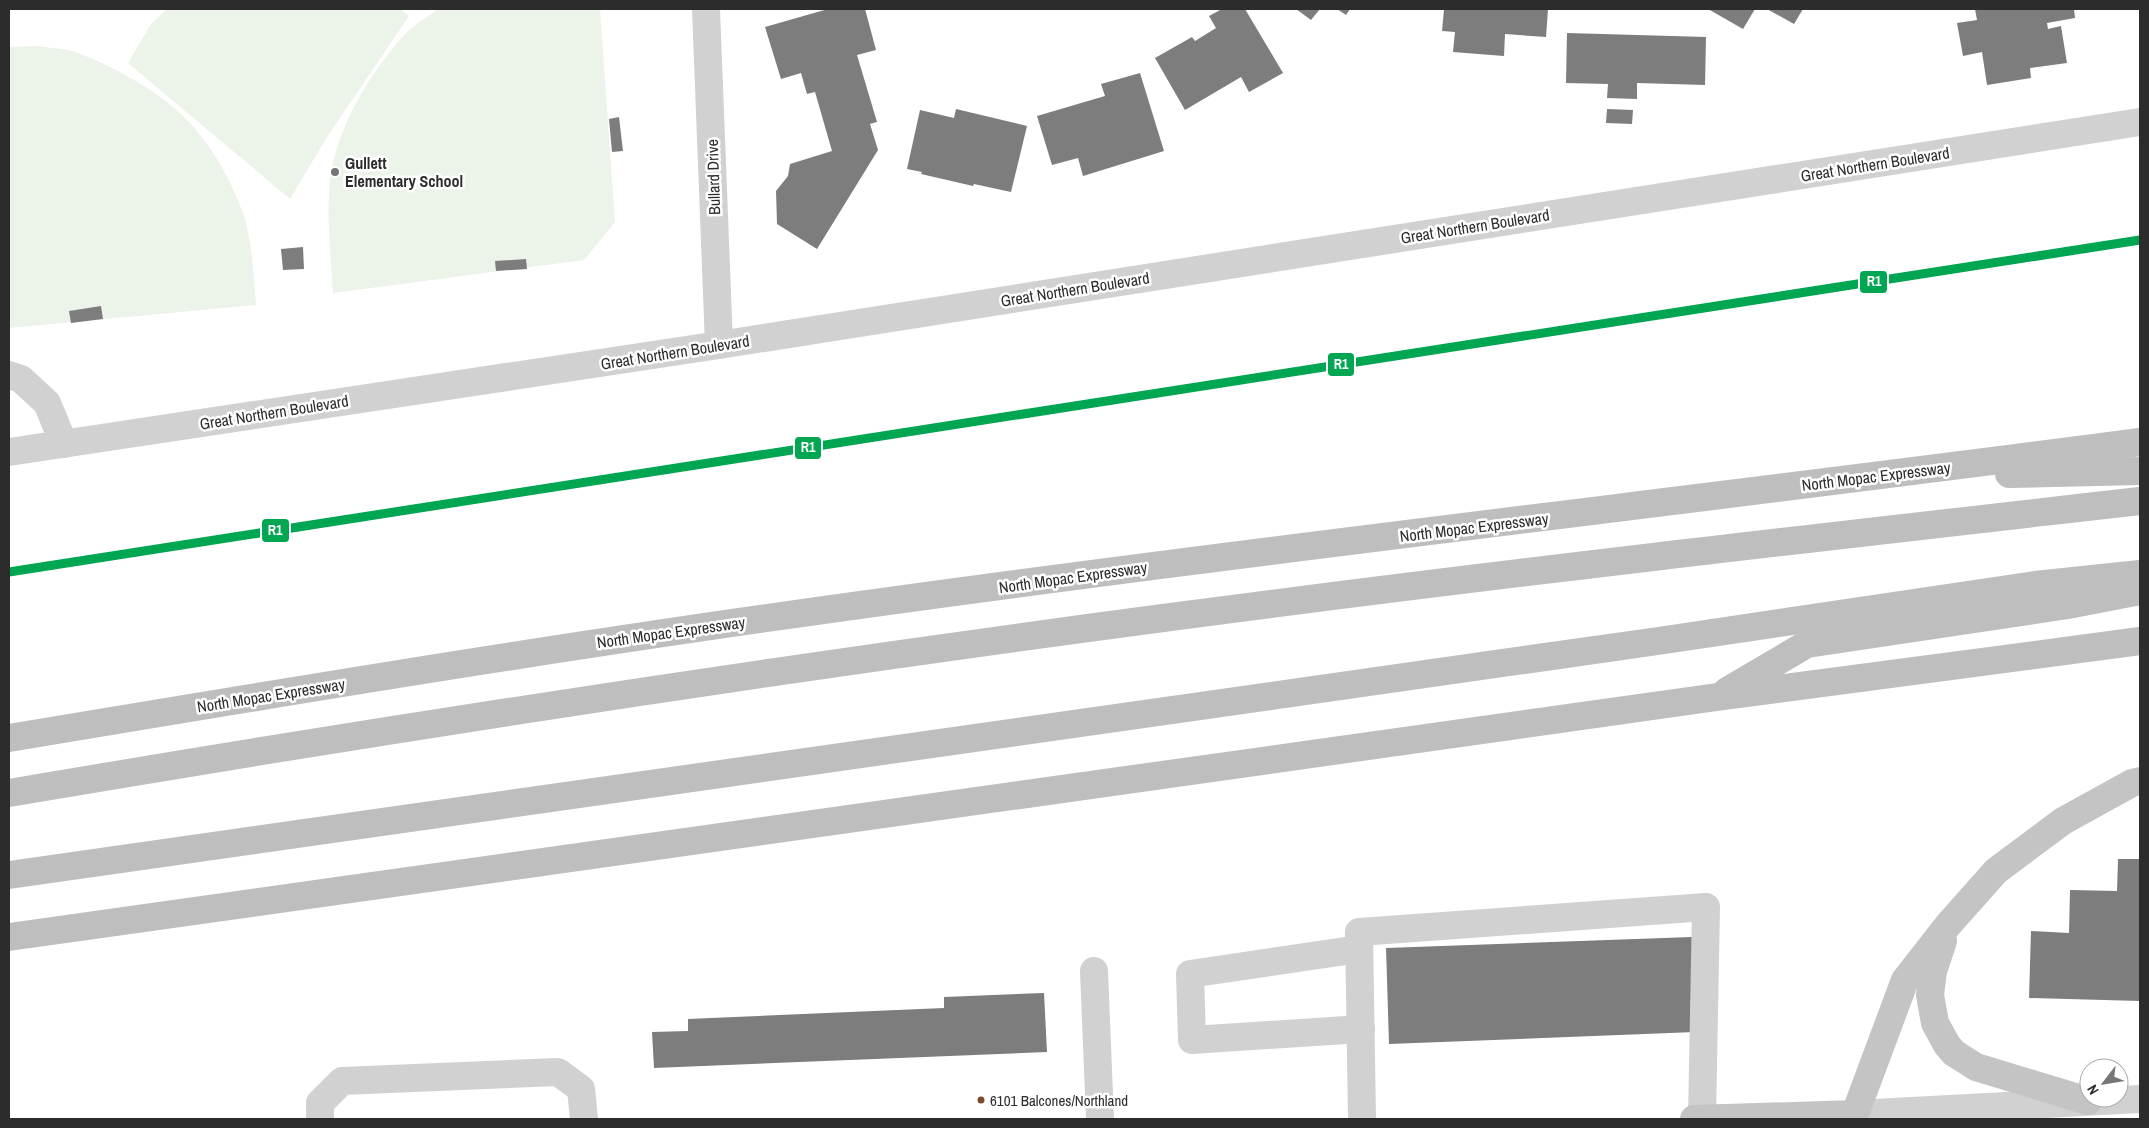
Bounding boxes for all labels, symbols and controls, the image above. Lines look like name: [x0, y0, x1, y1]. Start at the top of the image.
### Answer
street label: Bullard Drive: [701, 139, 725, 215]
street label: Great Northern Boulevard: [1799, 141, 1951, 187]
place label: Gullett Elementary School: [345, 152, 463, 192]
marker: Gullett Elementary School: [329, 166, 341, 178]
street label: Great Northern Boulevard: [1399, 203, 1551, 249]
street label: Great Northern Boulevard: [999, 266, 1151, 312]
line badge: R1: [1859, 270, 1888, 294]
text: R1: [1867, 272, 1882, 290]
street label: Great Northern Boulevard: [599, 329, 751, 375]
line badge: R1: [1327, 352, 1355, 377]
text: R1: [1334, 355, 1349, 373]
street label: Great Northern Boulevard: [198, 389, 350, 435]
line badge: R1: [794, 436, 822, 460]
text: R1: [801, 438, 816, 456]
street label: North Mopac Expressway: [1800, 456, 1952, 496]
street label: North Mopac Expressway: [1398, 507, 1550, 547]
line badge: R1: [261, 518, 290, 543]
text: R1: [268, 521, 283, 539]
street label: North Mopac Expressway: [997, 556, 1149, 598]
street label: North Mopac Expressway: [595, 611, 747, 653]
street label: North Mopac Expressway: [195, 672, 347, 718]
north arrow: [2079, 1058, 2129, 1108]
text: N: [2083, 1082, 2103, 1098]
place label: 6101 Balcones/Northland: [990, 1090, 1128, 1111]
marker: 6101 Balcones/Northland: [976, 1095, 986, 1105]

